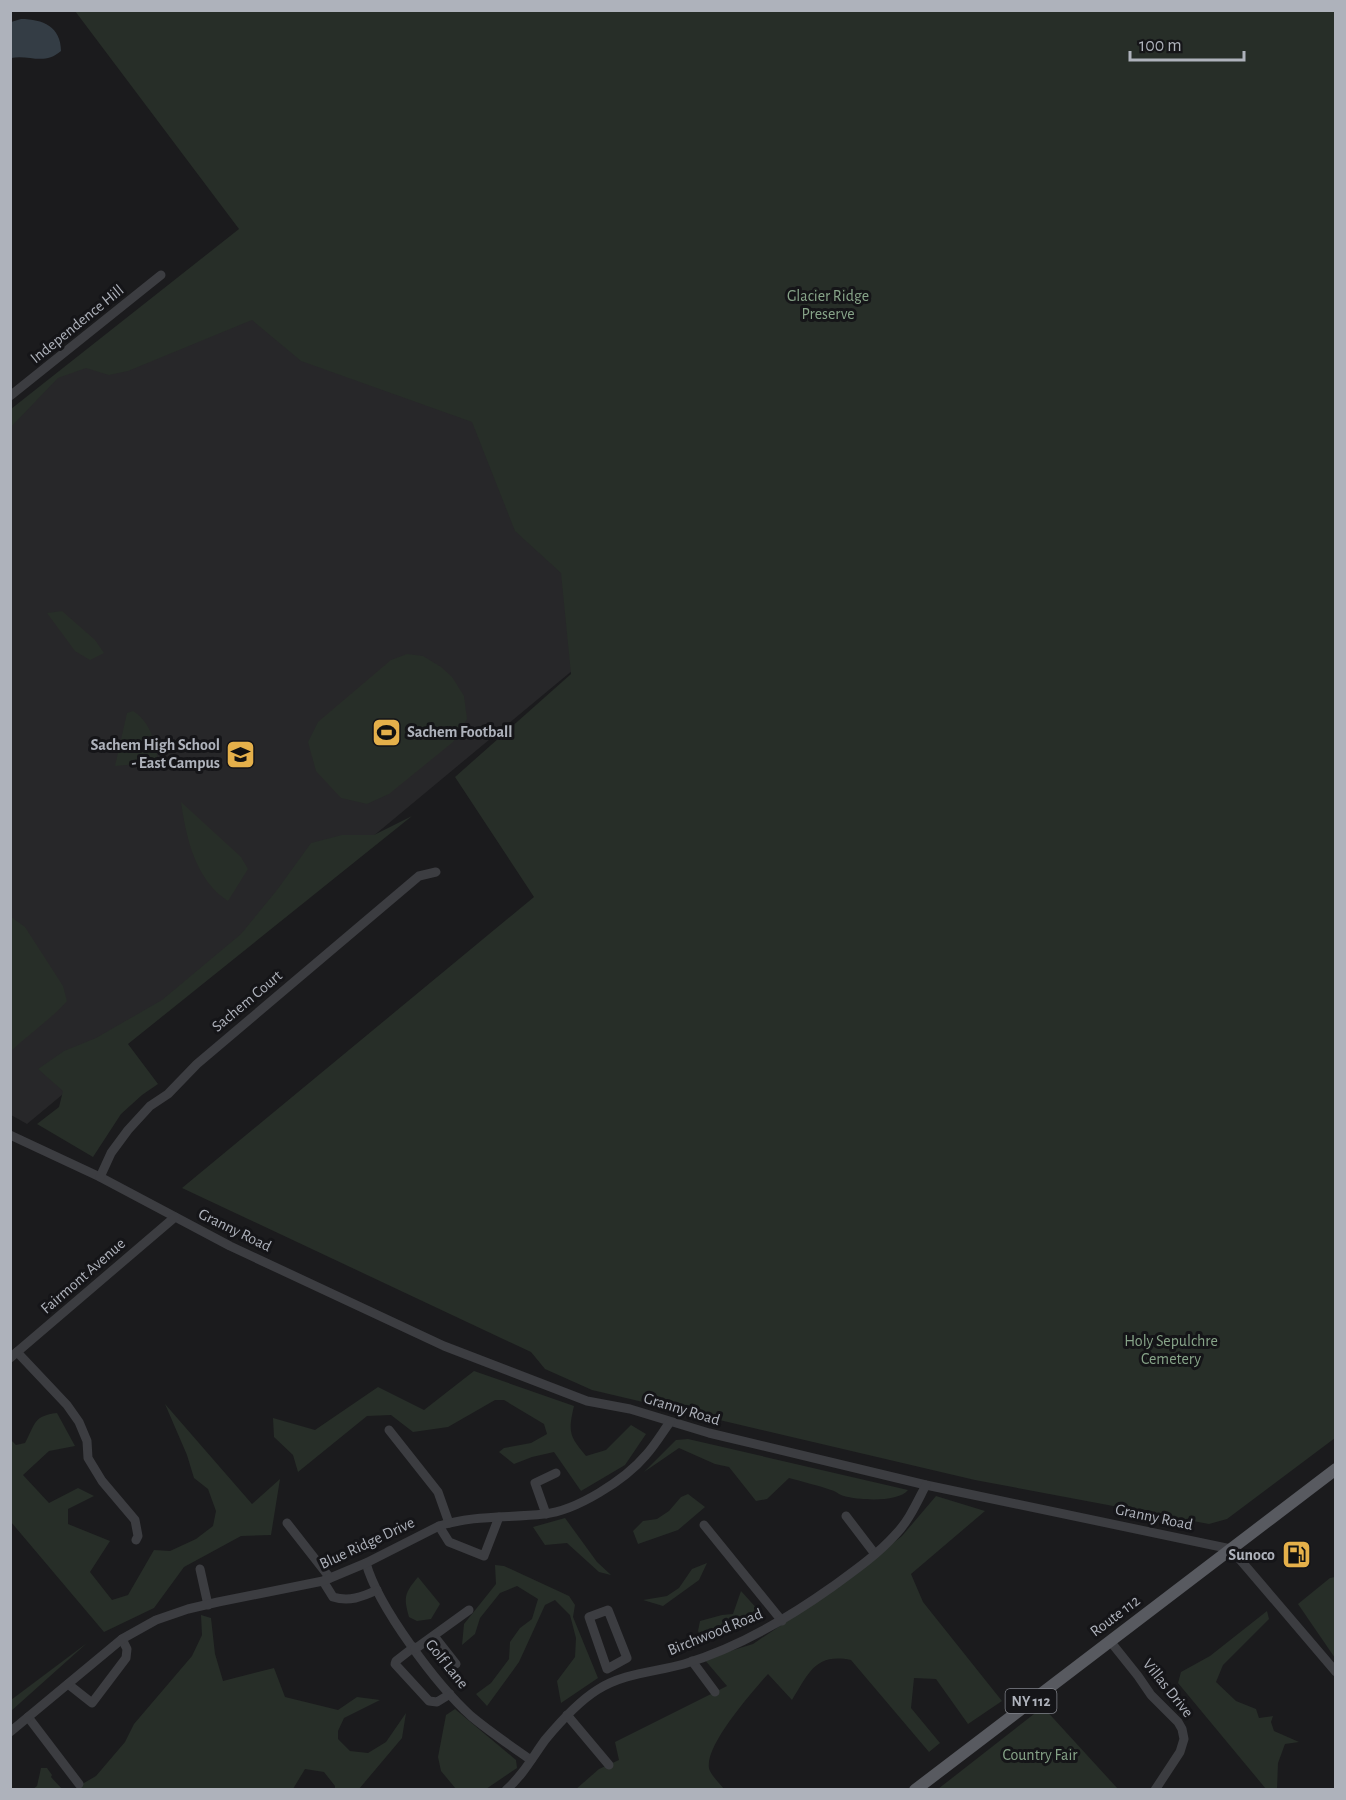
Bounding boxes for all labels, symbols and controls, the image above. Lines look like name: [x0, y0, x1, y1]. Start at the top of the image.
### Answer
scale bar: [1130, 24, 1244, 62]
text: 100 m: [1139, 37, 1182, 55]
street label: Independence Hill: [27, 282, 127, 366]
park label: Glacier Ridge Preserve: [787, 288, 869, 322]
sports icon: Sachem Football: [370, 716, 402, 748]
place label: Sachem Football: [407, 724, 513, 740]
place label: Sachem High School - East Campus: [90, 737, 220, 771]
school or university icon: Sachem High School - East Campus: [225, 738, 257, 770]
street label: Sachem Court: [209, 967, 285, 1035]
street label: Granny Road: [196, 1206, 274, 1255]
street label: Fairmont Avenue: [38, 1235, 128, 1317]
park label: Holy Sepulchre Cemetery: [1124, 1333, 1218, 1368]
street label: Granny Road: [642, 1390, 722, 1429]
street label: Granny Road: [1114, 1501, 1194, 1534]
street label: Blue Ridge Drive: [317, 1514, 417, 1572]
fuel station icon: Sunoco: [1280, 1539, 1312, 1571]
place label: Sunoco: [1228, 1547, 1275, 1563]
street label: Route 112: [1087, 1592, 1143, 1640]
street label: Birchwood Road: [665, 1606, 765, 1658]
street label: Golf Lane: [422, 1636, 472, 1692]
street label: Villas Drive: [1140, 1656, 1196, 1720]
road number: NY 112: [1006, 1689, 1056, 1713]
park label: Country Fair: [1003, 1747, 1078, 1764]

